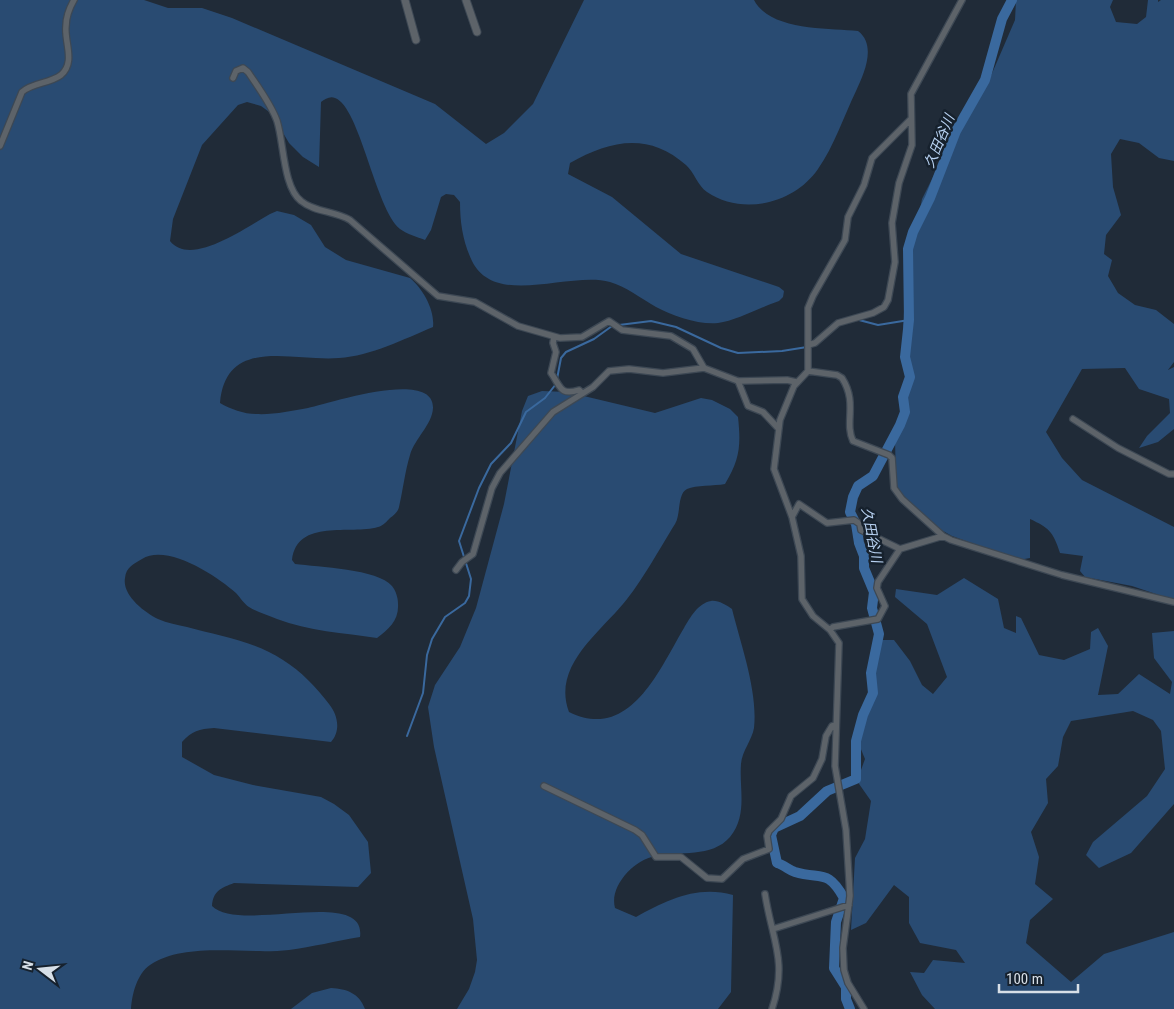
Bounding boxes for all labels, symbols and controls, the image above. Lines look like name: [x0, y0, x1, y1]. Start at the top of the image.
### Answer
water label: 久田谷川: [921, 110, 958, 170]
water label: 久田谷川: [859, 506, 886, 566]
north arrow: [15, 944, 65, 994]
text: N: [19, 959, 36, 972]
scale bar: [999, 962, 1078, 994]
text: 100 m: [1006, 970, 1043, 988]

